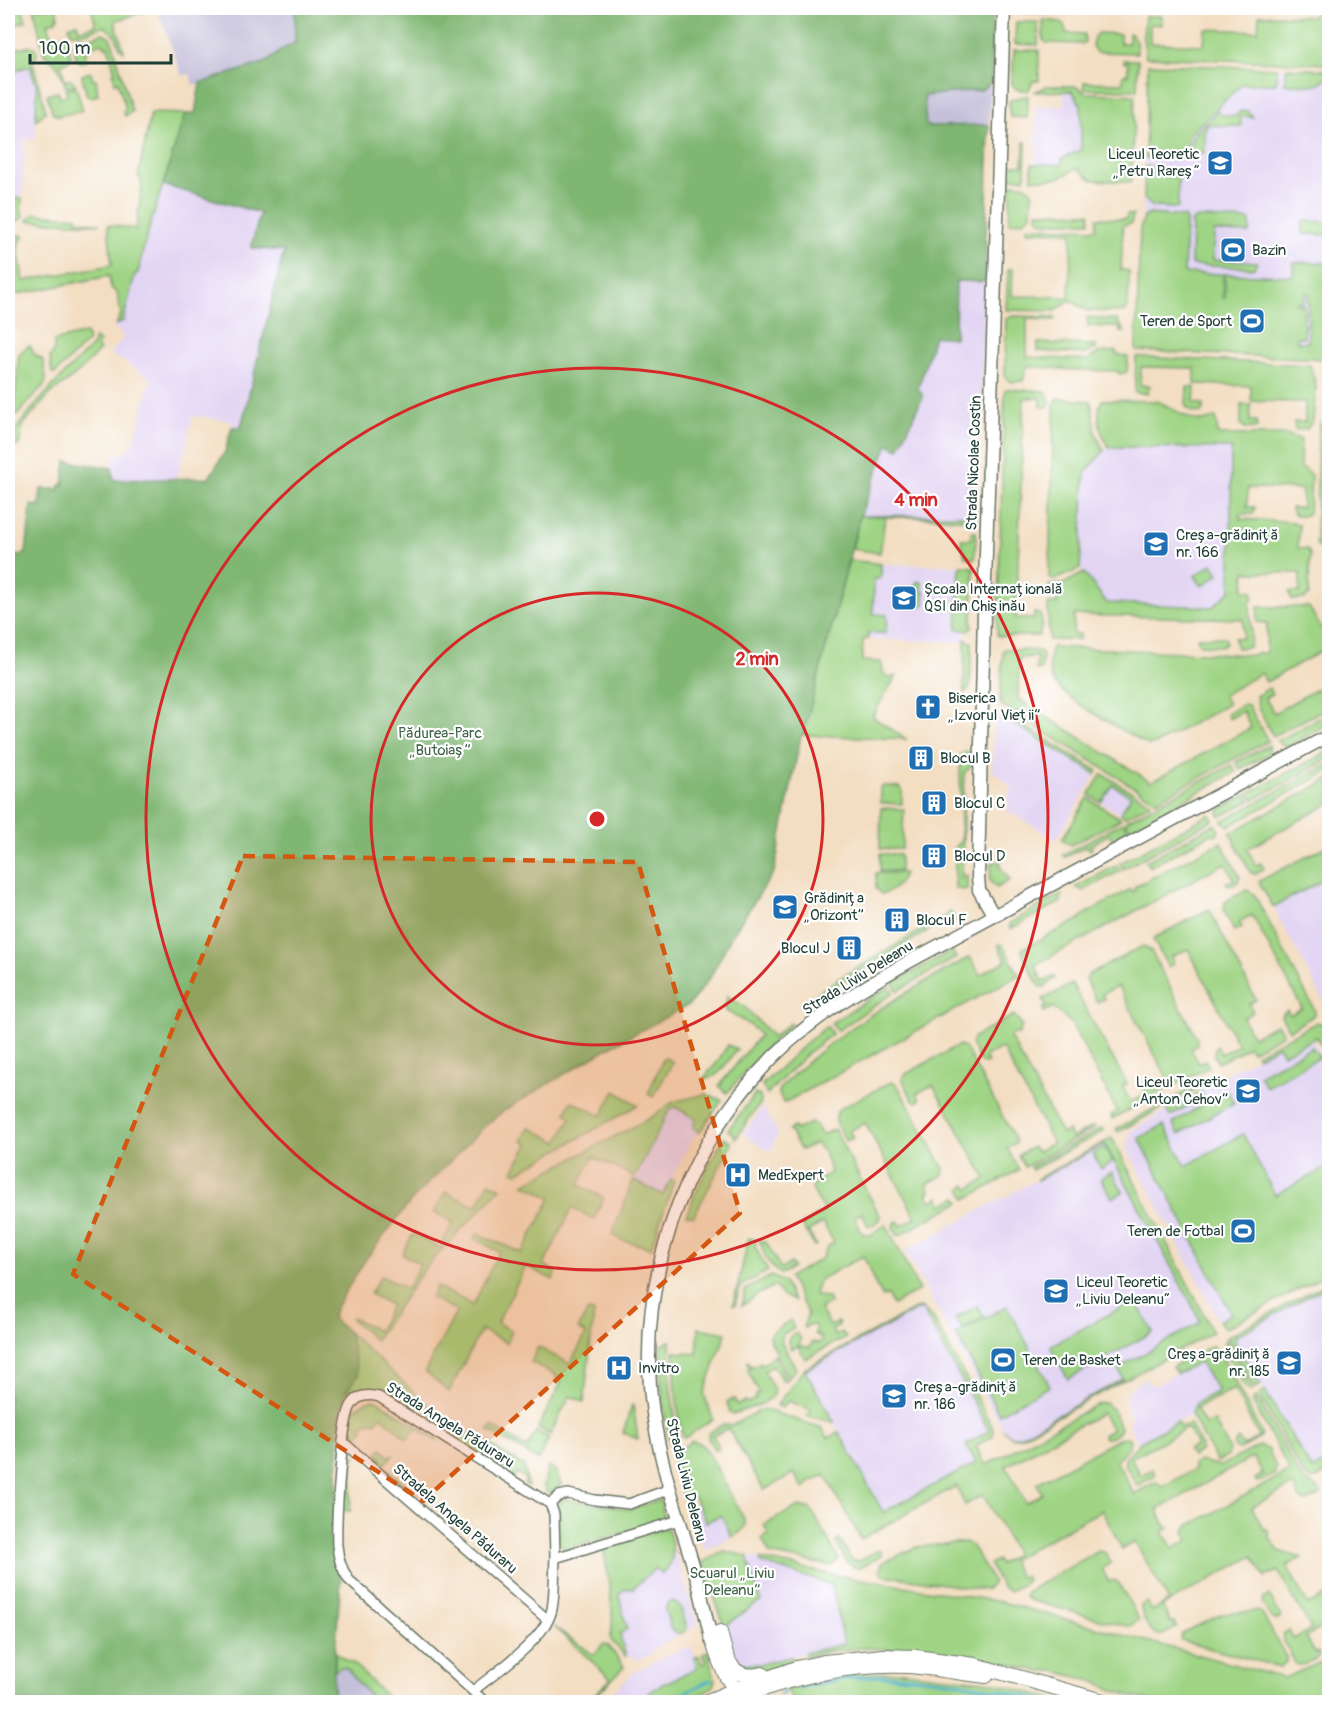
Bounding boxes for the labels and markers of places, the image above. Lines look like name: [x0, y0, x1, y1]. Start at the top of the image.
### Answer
place label: Liceul Teoretic „Petru Rareș“: [1108, 145, 1200, 181]
school or university icon: Liceul Teoretic „Petru Rareș“: [1205, 148, 1235, 178]
sports icon: Bazin: [1218, 235, 1248, 265]
place label: Bazin: [1252, 241, 1286, 260]
sports icon: Teren de Sport: [1237, 306, 1267, 336]
place label: Teren de Sport: [1140, 312, 1233, 331]
place label: Creșa-grădiniță nr. 166: [1176, 526, 1278, 562]
school or university icon: Creșa-grădiniță nr. 166: [1141, 529, 1171, 559]
place label: Școala Internațională QSI din Chișinău: [924, 580, 1063, 616]
school or university icon: Școala Internațională QSI din Chișinău: [889, 583, 919, 613]
place label: Biserica „Izvorul Vieții”: [948, 689, 1040, 725]
church icon: Biserica „Izvorul Vieții”: [913, 692, 943, 722]
building icon: Blocul B: [906, 743, 936, 773]
place label: Blocul B: [940, 749, 991, 768]
building icon: Blocul C: [919, 788, 949, 818]
place label: Blocul C: [954, 794, 1005, 813]
centre of rings: [587, 809, 607, 829]
building icon: Blocul D: [919, 841, 949, 871]
place label: Blocul D: [954, 847, 1006, 866]
place label: Grădinița „Orizont”: [804, 889, 864, 925]
school or university icon: Grădinița „Orizont”: [770, 892, 800, 922]
building icon: Blocul F: [882, 905, 912, 935]
place label: Blocul F: [916, 911, 967, 930]
building icon: Blocul J: [834, 933, 864, 963]
place label: Blocul J: [781, 939, 830, 958]
place label: Liceul Teoretic „Anton Cehov”: [1133, 1073, 1228, 1109]
school or university icon: Liceul Teoretic „Anton Cehov”: [1233, 1076, 1263, 1106]
hospital icon: MedExpert: [723, 1160, 753, 1190]
place label: MedExpert: [758, 1166, 825, 1185]
sports icon: Teren de Fotbal: [1228, 1216, 1258, 1246]
place label: Teren de Fotbal: [1127, 1222, 1224, 1241]
place label: Liceul Teoretic „Liviu Deleanu“: [1076, 1273, 1170, 1309]
school or university icon: Liceul Teoretic „Liviu Deleanu“: [1041, 1276, 1071, 1306]
sports icon: Teren de Basket: [988, 1345, 1018, 1375]
place label: Creșa-grădiniță nr. 185: [1168, 1345, 1270, 1381]
school or university icon: Creșa-grădiniță nr. 185: [1274, 1348, 1304, 1378]
place label: Teren de Basket: [1022, 1351, 1122, 1370]
hospital icon: Invitro: [604, 1353, 634, 1383]
place label: Invitro: [638, 1359, 679, 1378]
place label: Creșa-grădiniță nr. 186: [914, 1378, 1016, 1414]
school or university icon: Creșa-grădiniță nr. 186: [879, 1381, 909, 1411]

